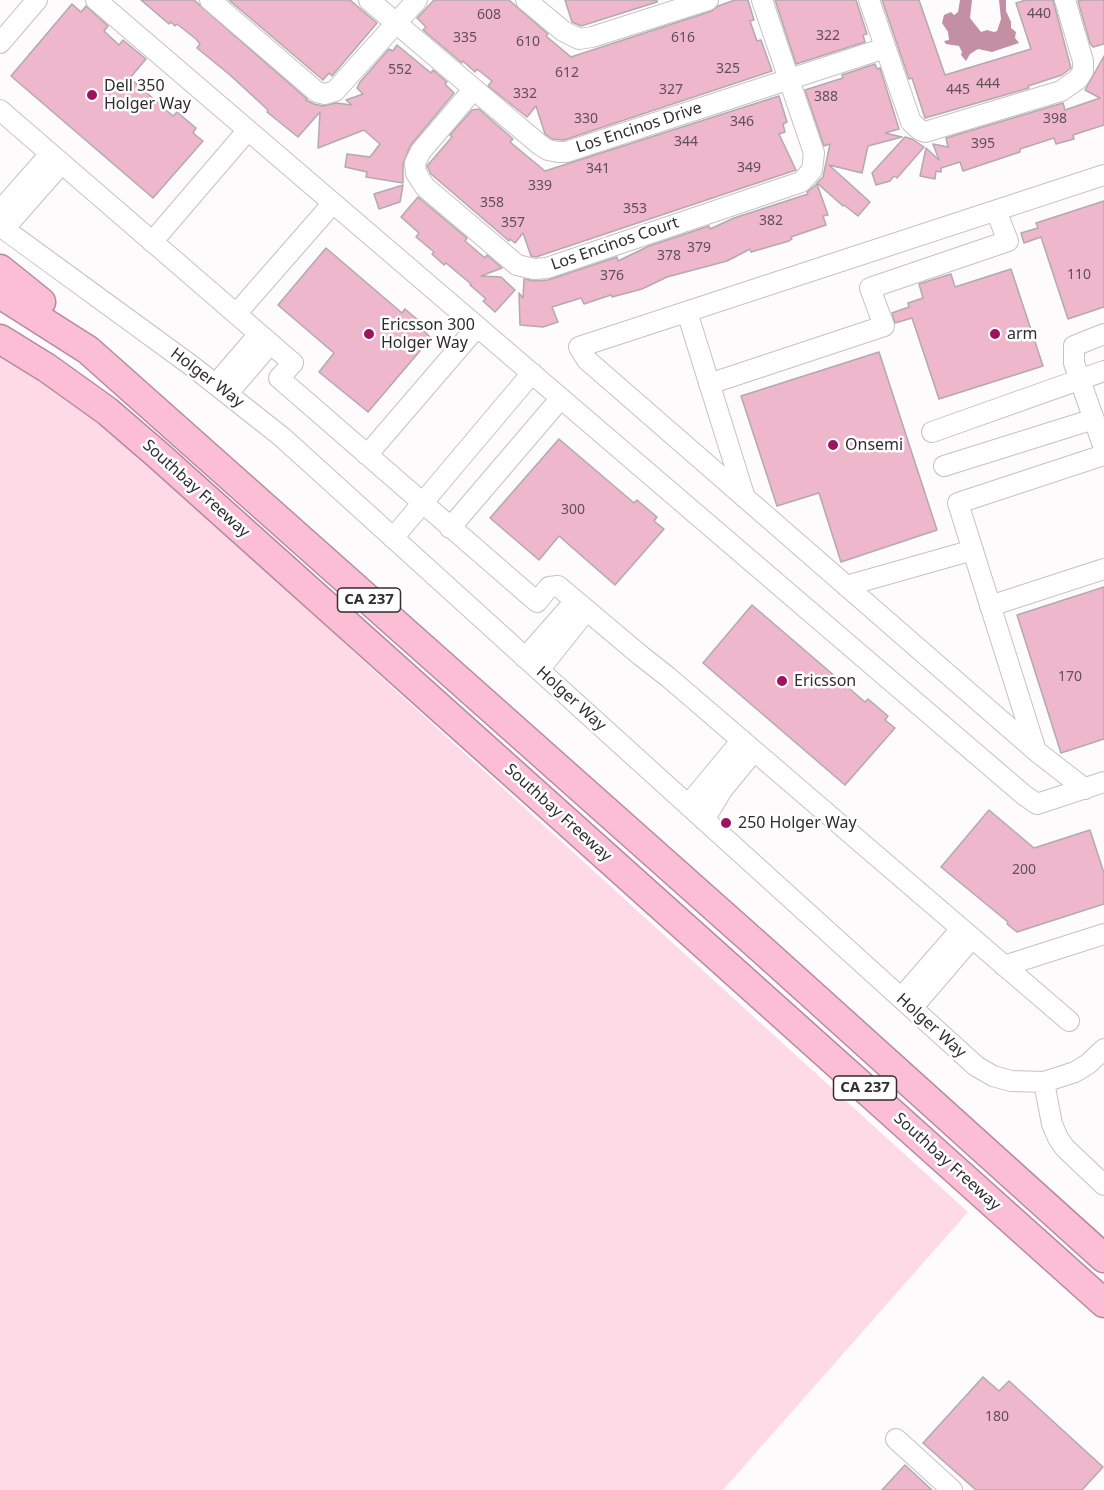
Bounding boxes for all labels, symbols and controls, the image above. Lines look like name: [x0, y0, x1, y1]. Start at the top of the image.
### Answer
house number: 440: [1027, 6, 1051, 22]
house number: 608: [477, 7, 501, 23]
house number: 322: [816, 28, 840, 44]
house number: 335: [453, 30, 477, 46]
house number: 616: [671, 30, 695, 46]
house number: 610: [516, 34, 540, 50]
house number: 325: [716, 61, 740, 77]
house number: 552: [388, 62, 412, 78]
house number: 612: [555, 65, 579, 81]
place label: Dell 350 Holger Way: [104, 76, 191, 114]
house number: 444: [976, 76, 1000, 92]
house number: 327: [659, 82, 683, 98]
house number: 445: [946, 82, 970, 98]
house number: 332: [513, 86, 537, 102]
marker: Dell 350 Holger Way: [85, 88, 99, 102]
house number: 388: [814, 89, 838, 105]
street label: Los Encinos Drive: [574, 99, 704, 157]
house number: 330: [574, 111, 598, 127]
house number: 398: [1043, 111, 1067, 127]
house number: 346: [730, 114, 754, 130]
house number: 344: [674, 134, 698, 150]
house number: 395: [971, 136, 995, 152]
house number: 349: [737, 160, 761, 176]
house number: 341: [586, 161, 610, 177]
house number: 339: [528, 178, 552, 194]
house number: 358: [480, 195, 504, 211]
house number: 353: [623, 201, 647, 217]
street label: Los Encinos Court: [549, 213, 681, 275]
house number: 382: [759, 213, 783, 229]
house number: 357: [501, 215, 525, 231]
house number: 379: [687, 240, 711, 256]
house number: 378: [657, 248, 681, 264]
house number: 110: [1067, 267, 1091, 283]
house number: 376: [600, 268, 624, 284]
place label: Ericsson 300 Holger Way: [381, 315, 475, 353]
place label: arm: [1007, 324, 1038, 344]
marker: Ericsson 300 Holger Way: [362, 327, 376, 341]
marker: arm: [988, 327, 1002, 341]
street label: Holger Way: [166, 344, 248, 412]
place label: Onsemi: [845, 435, 903, 455]
street label: Southbay Freeway: [139, 436, 253, 542]
marker: Onsemi: [826, 438, 840, 452]
house number: 300: [561, 502, 585, 518]
road number: CA 237: [338, 588, 400, 612]
street label: Holger Way: [532, 663, 610, 735]
house number: 170: [1058, 669, 1082, 685]
place label: Ericsson: [794, 671, 856, 691]
marker: Ericsson: [775, 674, 789, 688]
street label: Southbay Freeway: [501, 760, 615, 866]
place label: 250 Holger Way: [738, 813, 857, 833]
marker: 250 Holger Way: [719, 816, 733, 830]
house number: 200: [1012, 862, 1036, 878]
street label: Holger Way: [892, 990, 970, 1062]
road number: CA 237: [834, 1076, 896, 1100]
street label: Southbay Freeway: [890, 1109, 1004, 1215]
house number: 180: [985, 1409, 1009, 1425]

